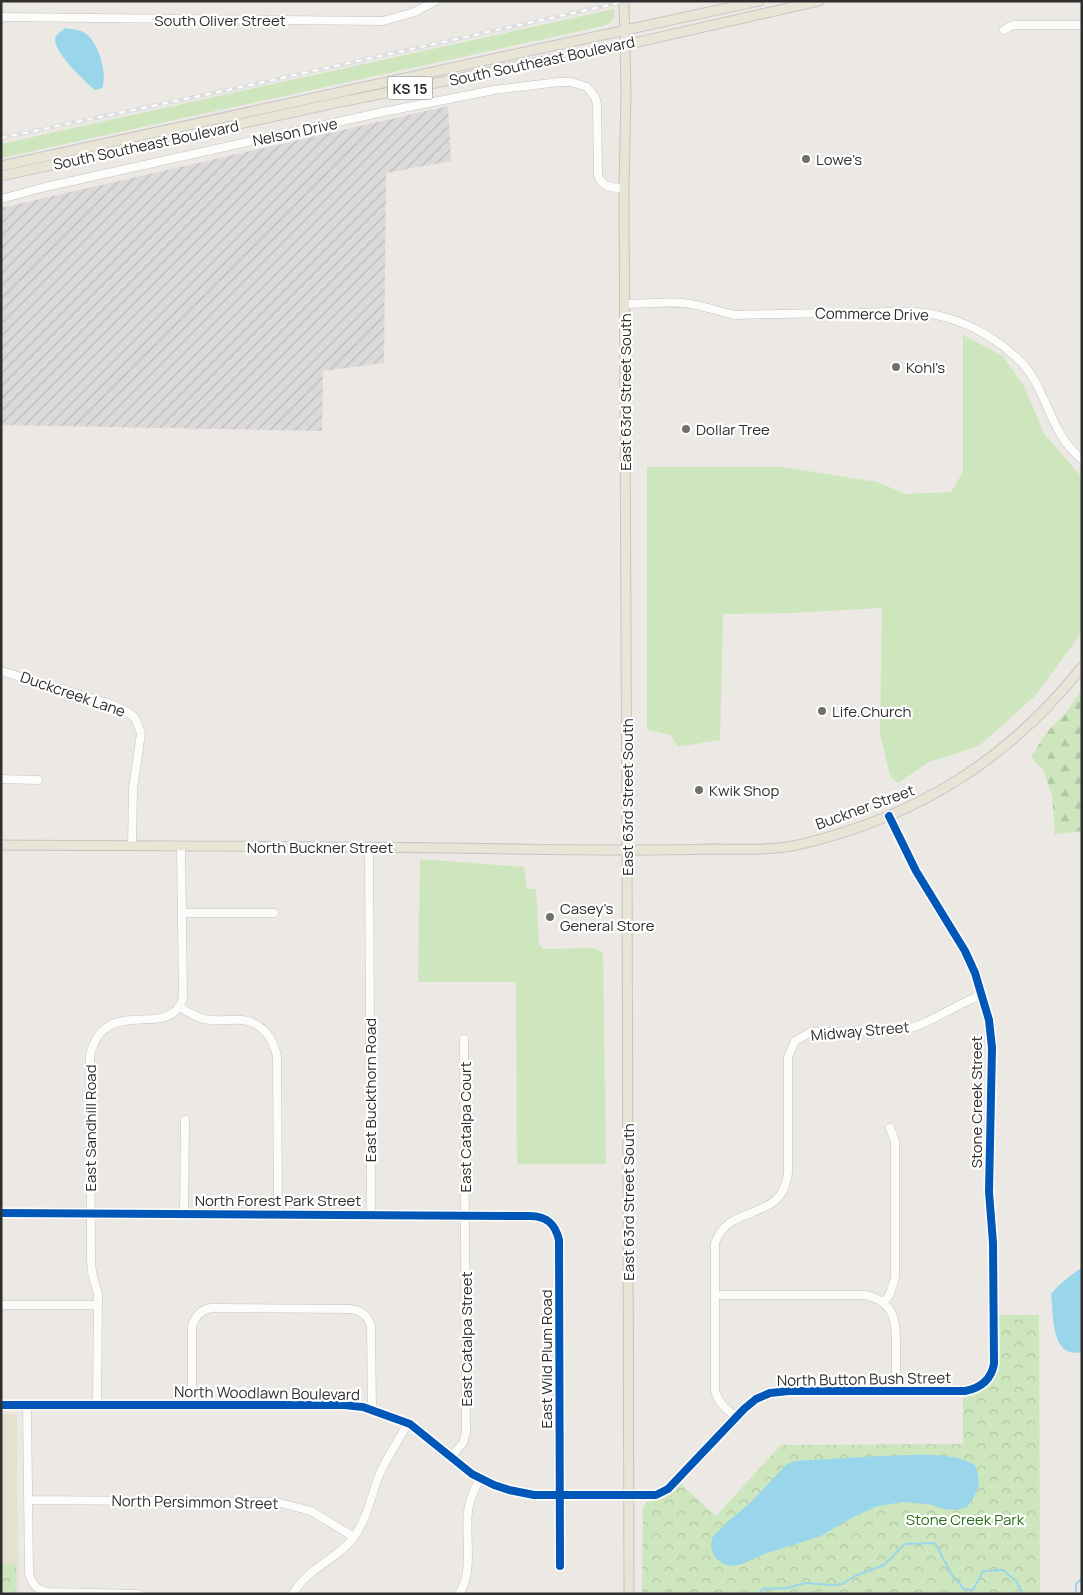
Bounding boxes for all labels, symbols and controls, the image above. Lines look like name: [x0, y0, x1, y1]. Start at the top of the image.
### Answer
street label: South Oliver Street: [154, 10, 286, 31]
street label: South Southeast Boulevard: [447, 31, 637, 91]
road number: KS 15: [388, 76, 432, 100]
street label: Nelson Drive: [251, 113, 340, 151]
street label: South Southeast Boulevard: [51, 115, 241, 175]
place label: Lowe's: [816, 149, 862, 170]
marker: Lowe's: [800, 153, 812, 165]
street label: Commerce Drive: [815, 303, 929, 325]
street label: East 63rd Street South: [615, 313, 636, 471]
place label: Kohl's: [906, 357, 945, 378]
marker: Kohl's: [890, 361, 902, 373]
place label: Dollar Tree: [696, 419, 770, 440]
marker: Dollar Tree: [680, 423, 692, 435]
street label: Duckcreek Lane: [18, 666, 129, 722]
place label: Life.Church: [832, 701, 912, 722]
marker: Life.Church: [816, 705, 828, 717]
street label: East 63rd Street South: [617, 718, 638, 876]
street label: Buckner Street: [813, 779, 917, 835]
place label: Kwik Shop: [709, 780, 779, 801]
marker: Kwik Shop: [693, 784, 705, 796]
street label: North Buckner Street: [247, 837, 393, 858]
place label: Casey's General Store: [560, 898, 655, 936]
marker: Casey's General Store: [544, 911, 556, 923]
street label: Midway Street: [810, 1016, 910, 1046]
street label: East Buckthorn Road: [360, 1018, 381, 1162]
street label: Stone Creek Street: [966, 1036, 987, 1168]
street label: East Catalpa Court: [455, 1062, 476, 1192]
street label: East Sandhill Road: [80, 1064, 101, 1192]
street label: East 63rd Street South: [618, 1123, 639, 1281]
street label: North Forest Park Street: [195, 1190, 361, 1211]
street label: East Catalpa Street: [456, 1272, 477, 1406]
street label: East Wild Plum Road: [536, 1289, 557, 1429]
street label: North Button Bush Street: [777, 1367, 951, 1391]
street label: North Woodlawn Boulevard: [174, 1381, 360, 1405]
street label: North Persimmon Street: [111, 1490, 279, 1514]
park label: Stone Creek Park: [906, 1509, 1025, 1530]

